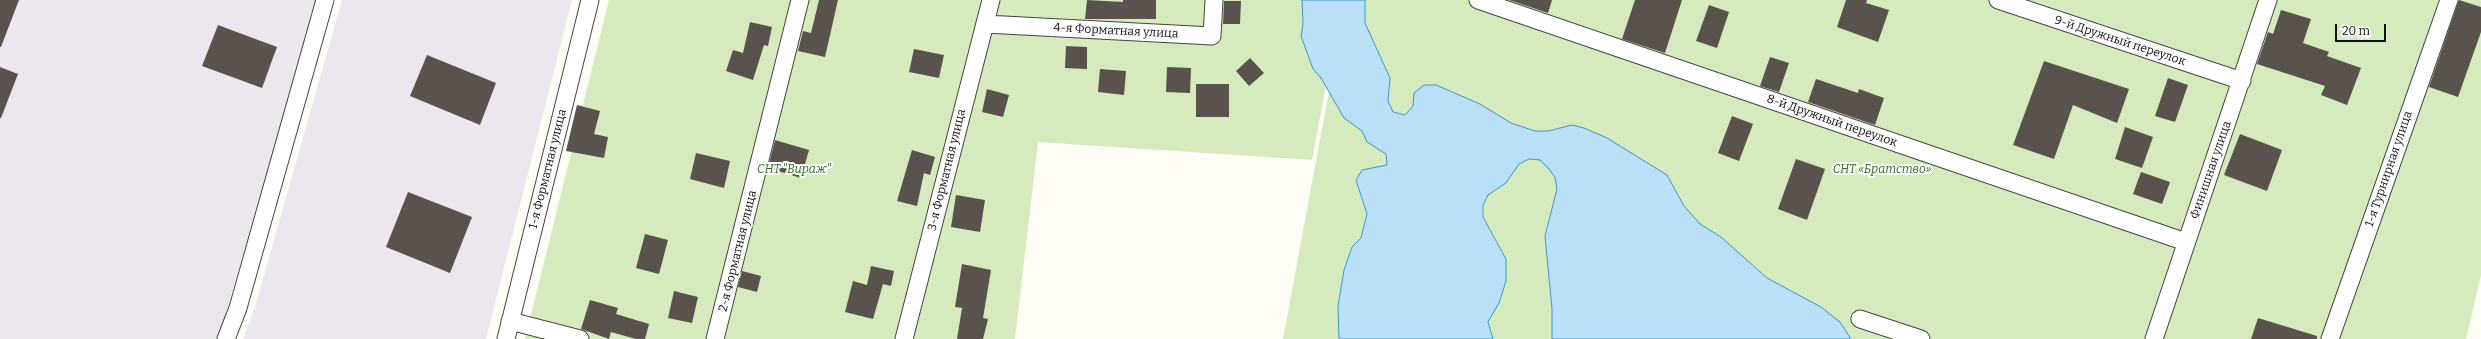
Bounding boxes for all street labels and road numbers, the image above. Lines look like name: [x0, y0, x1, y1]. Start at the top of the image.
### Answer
street label: 9-й Дружный переулок: [2053, 13, 2187, 69]
street label: 4-я Форматная улица: [1053, 21, 1179, 41]
street label: 8-й Дружный переулок: [1765, 92, 1899, 150]
street label: 1-я Форматная улица: [526, 108, 570, 230]
street label: 3-я Форматная улица: [925, 108, 969, 232]
street label: 1-я Турнирная улица: [2362, 109, 2416, 229]
street label: Финишная улица: [2187, 119, 2235, 221]
street label: 2-я Форматная улица: [716, 189, 760, 313]

